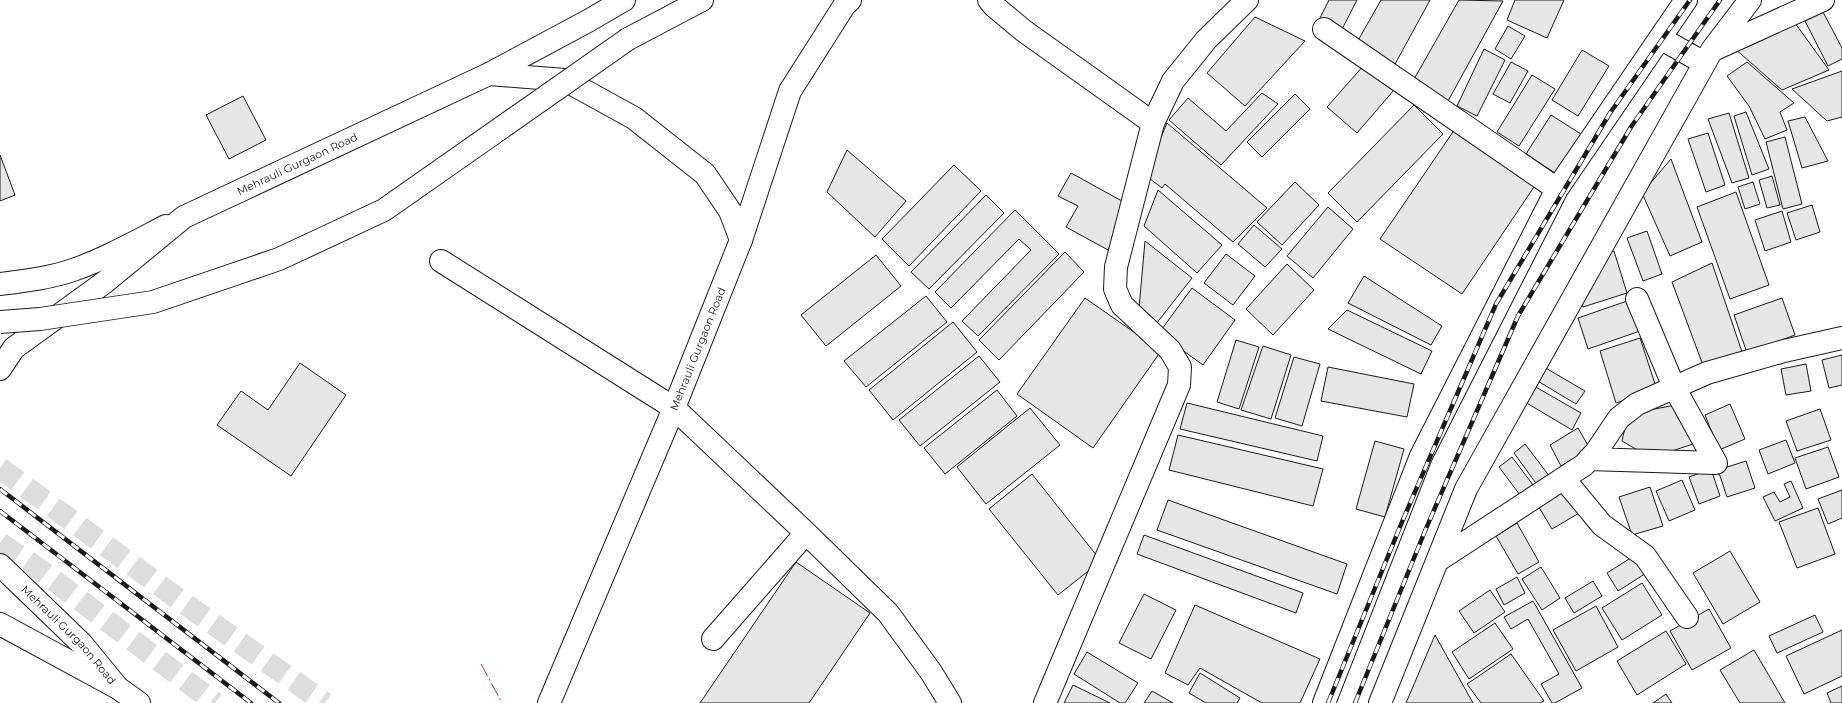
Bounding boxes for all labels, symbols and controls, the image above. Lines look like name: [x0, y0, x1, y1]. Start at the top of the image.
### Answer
street label: Mehrauli Gurgaon Road: [235, 130, 360, 198]
street label: Mehrauli Gurgaon Road: [667, 285, 728, 413]
street label: Mehrauli Gurgaon Road: [18, 582, 119, 687]

